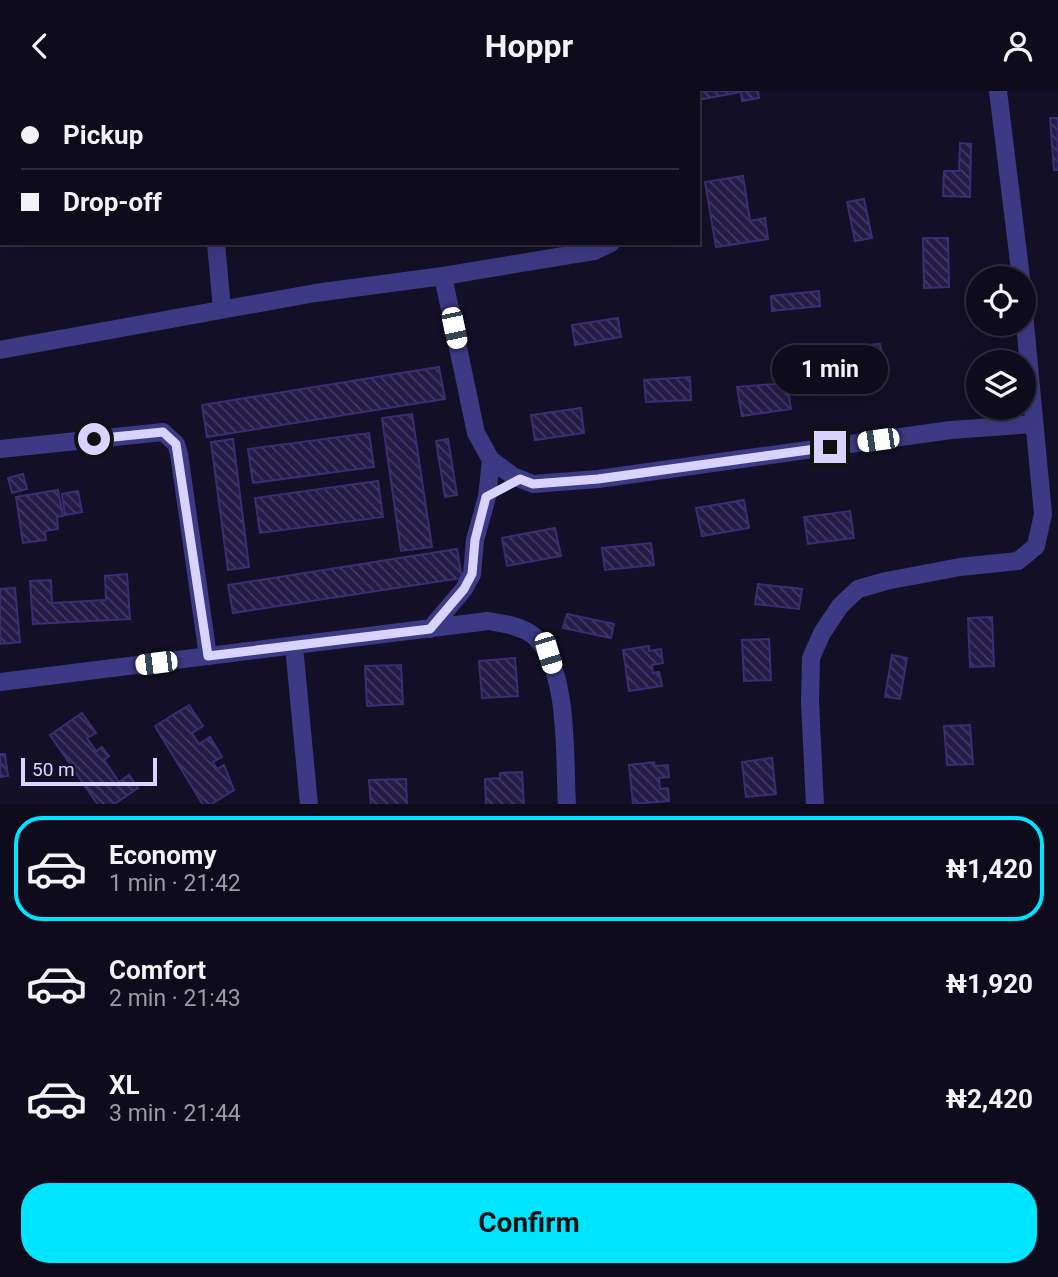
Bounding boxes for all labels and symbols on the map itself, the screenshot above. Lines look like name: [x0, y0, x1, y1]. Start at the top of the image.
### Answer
car: [440, 305, 469, 351]
callout: 1 min: [772, 345, 888, 395]
route start: [78, 423, 110, 455]
car: [856, 427, 901, 453]
route end: [814, 431, 846, 463]
car: [532, 630, 565, 676]
car: [134, 650, 179, 676]
scale bar: [21, 755, 158, 787]

